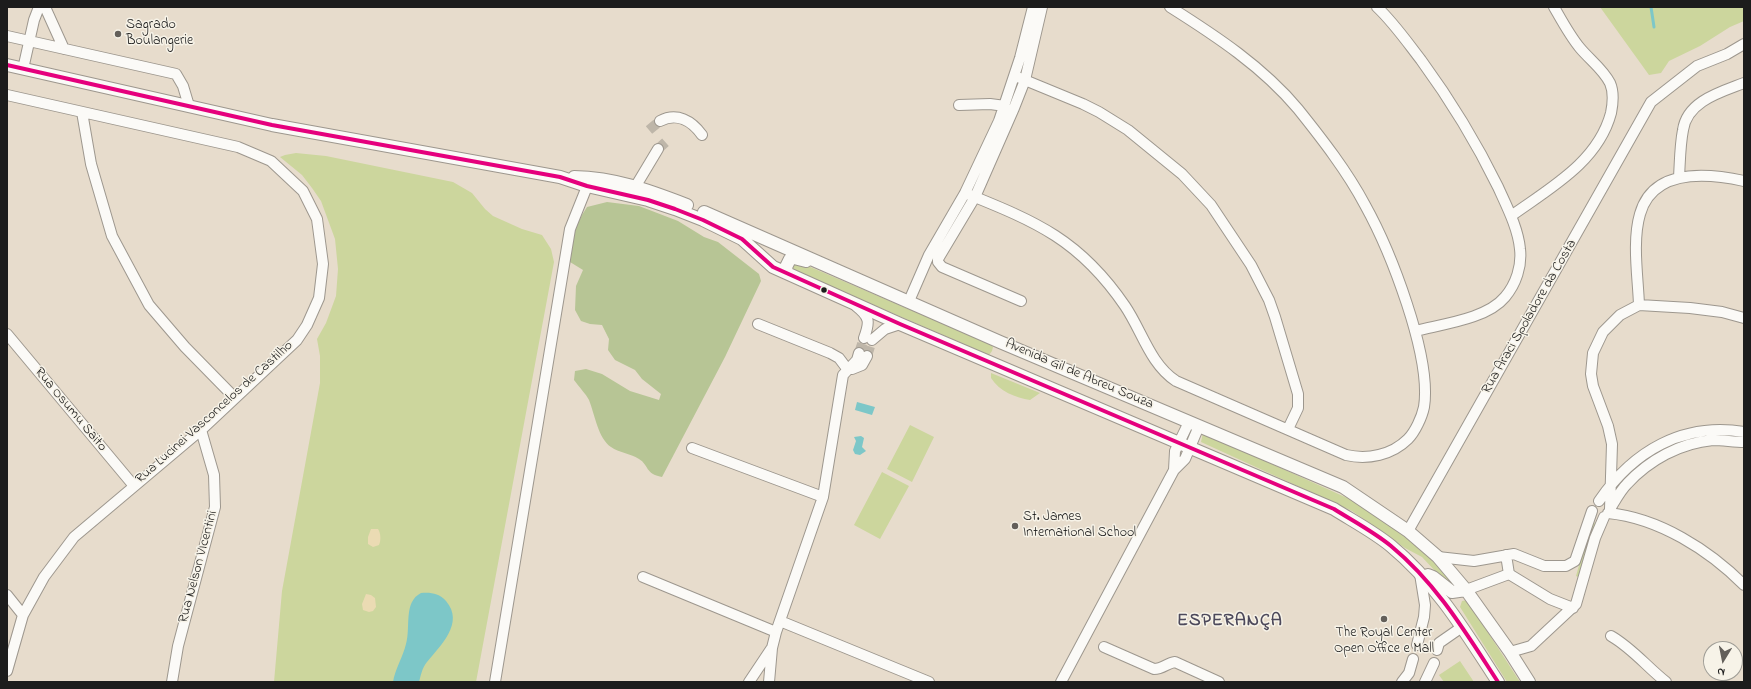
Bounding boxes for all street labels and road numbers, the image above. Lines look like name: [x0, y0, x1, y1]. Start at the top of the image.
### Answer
street label: Rua Araci Spoladore da Costa: [1479, 237, 1581, 397]
street label: Avenida Gil de Abreu Souza: [1002, 336, 1156, 414]
street label: Rua Lucinei Vasconcelos de Castilho: [133, 338, 297, 488]
street label: Rua Osumu Saito: [30, 365, 110, 455]
street label: Rua Nelson VIcentini: [176, 509, 222, 625]

